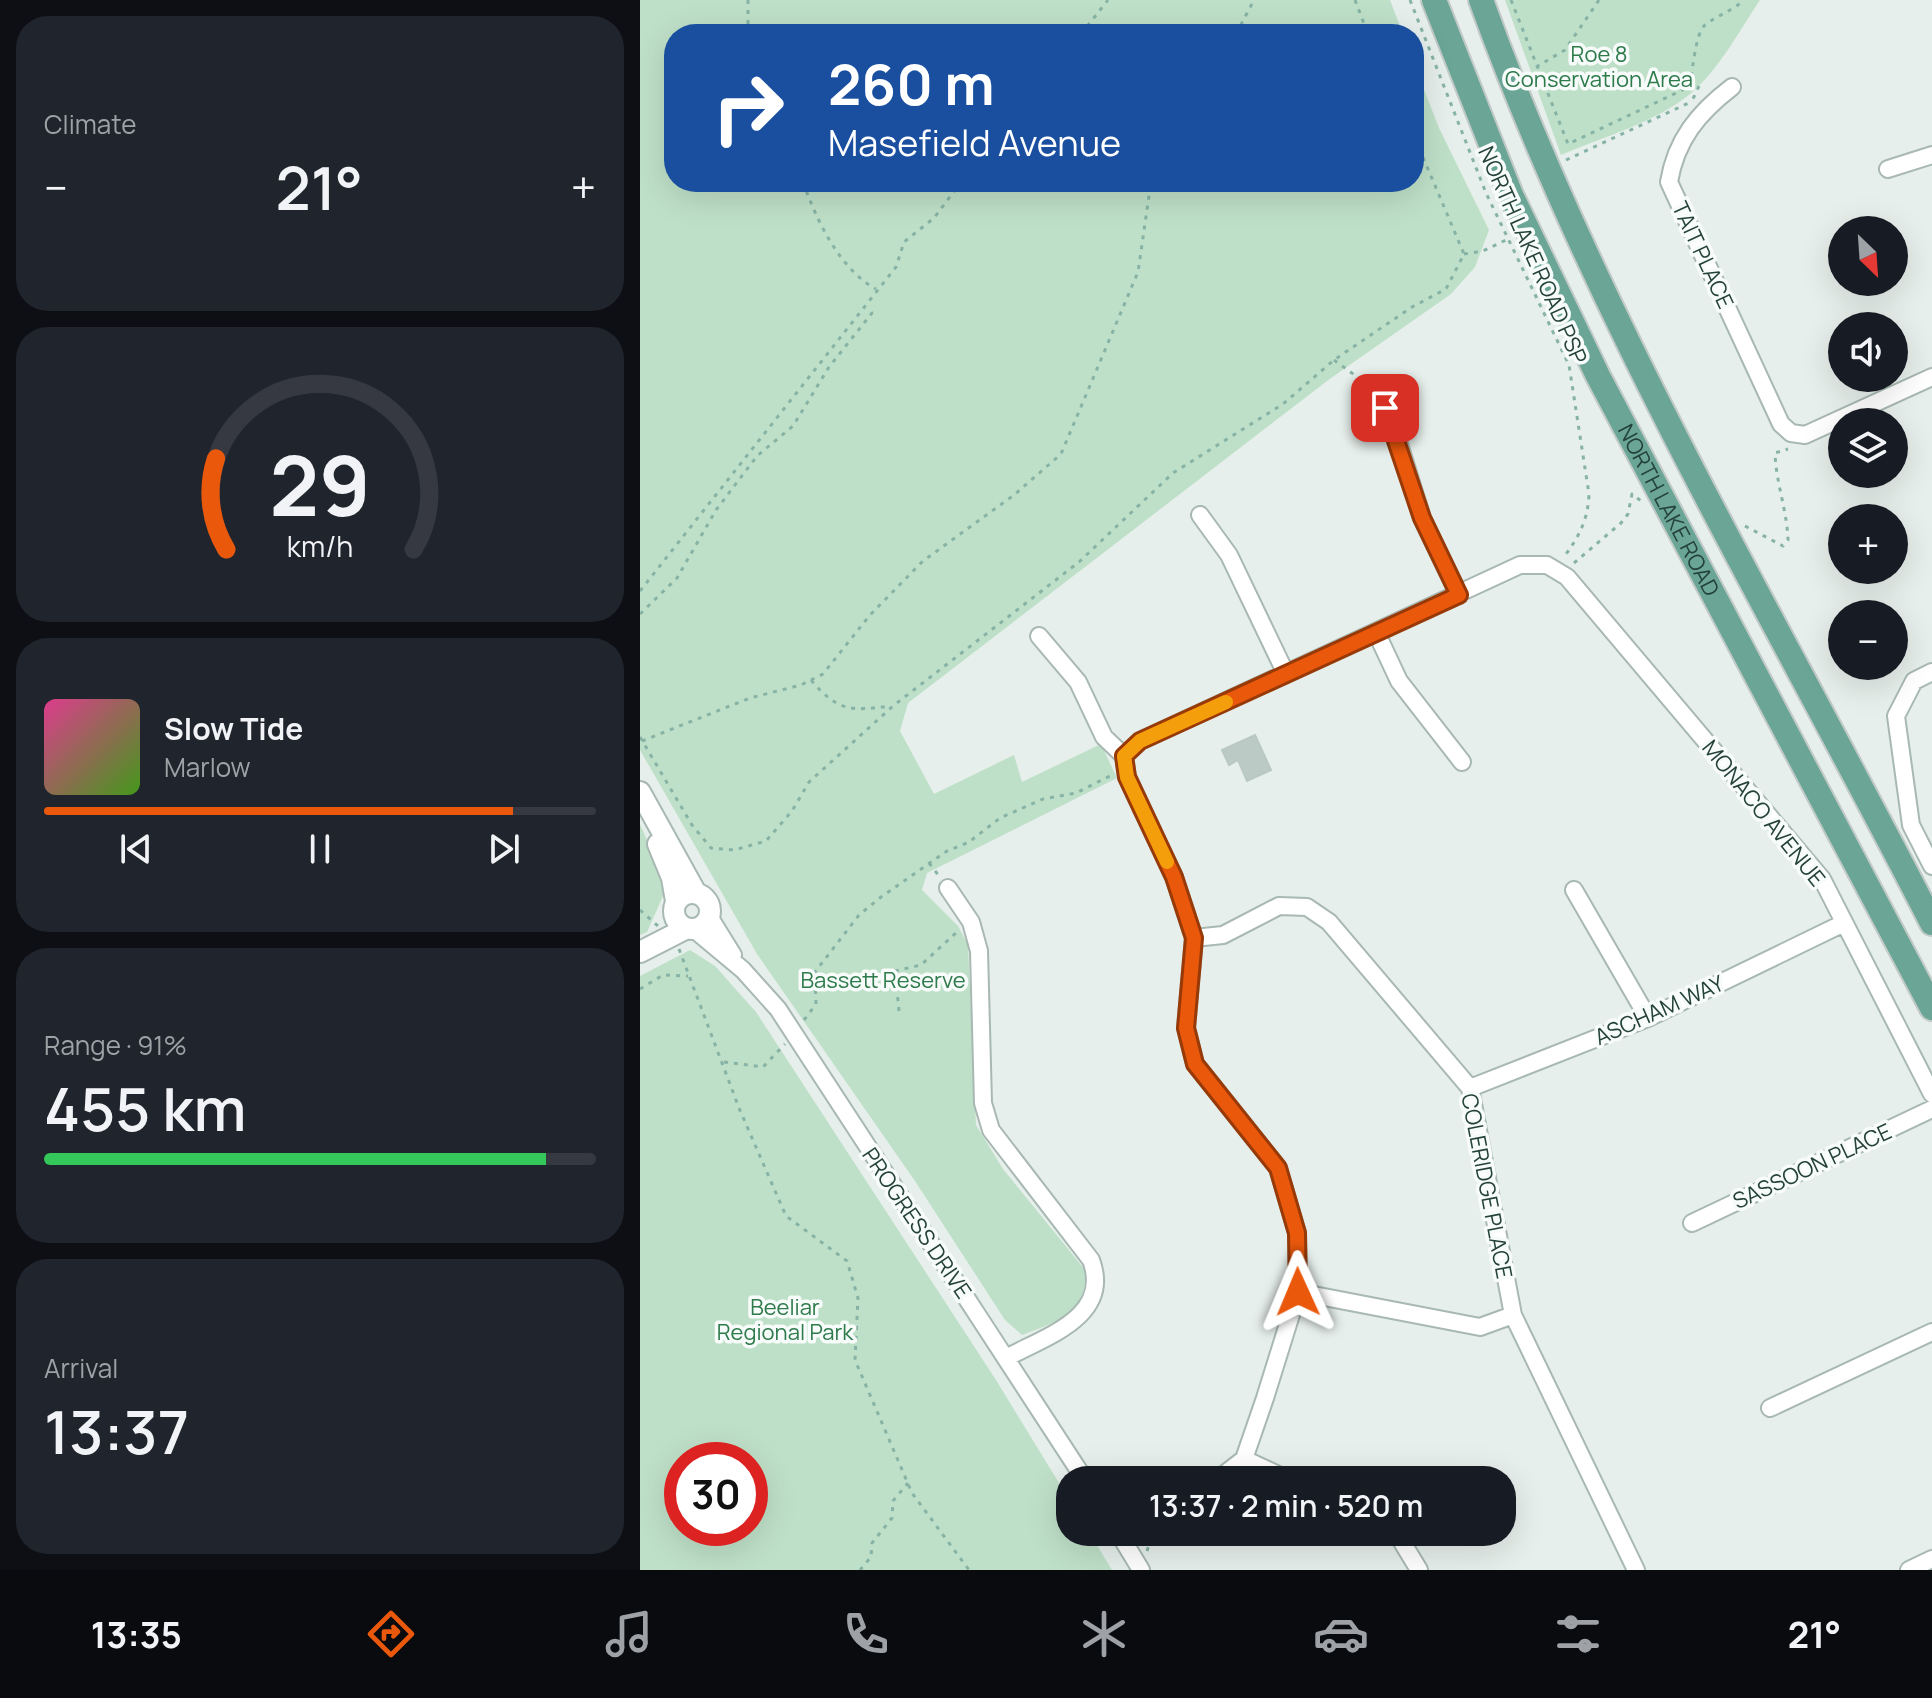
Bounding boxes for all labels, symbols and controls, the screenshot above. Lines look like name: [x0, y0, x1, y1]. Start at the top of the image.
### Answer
park label: Roe 8 Conservation Area: [1505, 39, 1693, 94]
text: 260 m: [828, 45, 995, 122]
icon: right: [696, 56, 800, 160]
text: Climate: [44, 106, 136, 142]
text: Masefield Avenue: [828, 118, 1121, 167]
street label: NORTH LAKE ROAD PSP: [1471, 141, 1595, 369]
text: 21°: [275, 146, 363, 228]
text: −: [44, 157, 68, 217]
text: +: [571, 157, 596, 217]
street label: TAIT PLACE: [1665, 197, 1741, 313]
north arrow: [1828, 216, 1908, 296]
map controls: [1828, 216, 1908, 680]
button: sound: [1828, 312, 1908, 392]
pin: [1351, 374, 1419, 442]
icon: arrive: [1363, 386, 1407, 430]
button: layers: [1828, 408, 1908, 488]
street label: NORTH LAKE ROAD: [1611, 419, 1727, 601]
text: 29: [269, 427, 371, 541]
button: +: [1828, 504, 1908, 584]
text: km/h: [287, 527, 353, 566]
button: −: [1828, 600, 1908, 680]
text: Slow Tide: [164, 708, 303, 749]
street label: MONACO AVENUE: [1696, 734, 1832, 892]
text: Marlow: [164, 749, 251, 785]
icon: previous: [114, 827, 158, 871]
icon: pause: [298, 827, 342, 871]
icon: next: [482, 827, 526, 871]
park label: Bassett Reserve: [800, 965, 966, 995]
street label: ASCHAM WAY: [1590, 968, 1729, 1052]
text: Range · 91%: [44, 1027, 187, 1063]
text: 455 km: [44, 1067, 247, 1149]
street label: COLERIDGE PLACE: [1454, 1091, 1520, 1281]
street label: SASSOON PLACE: [1728, 1116, 1896, 1216]
street label: PROGRESS DRIVE: [855, 1142, 979, 1304]
position arrow: [1256, 1250, 1340, 1334]
park label: Beeliar Regional Park: [717, 1292, 854, 1347]
text: Arrival: [44, 1350, 118, 1386]
text: 13:37: [44, 1390, 189, 1472]
speed limit sign: 30: [664, 1442, 768, 1546]
text: 13:37 · 2 min · 520 m: [1149, 1485, 1423, 1526]
icon: directions: [363, 1606, 419, 1662]
icon: music: [601, 1606, 657, 1662]
icon: phone: [838, 1606, 894, 1662]
icon: climate: [1076, 1606, 1132, 1662]
icon: car: [1313, 1606, 1369, 1662]
icon: filters: [1550, 1606, 1606, 1662]
text: 13:35: [91, 1610, 182, 1659]
text: 21°: [1788, 1610, 1841, 1659]

